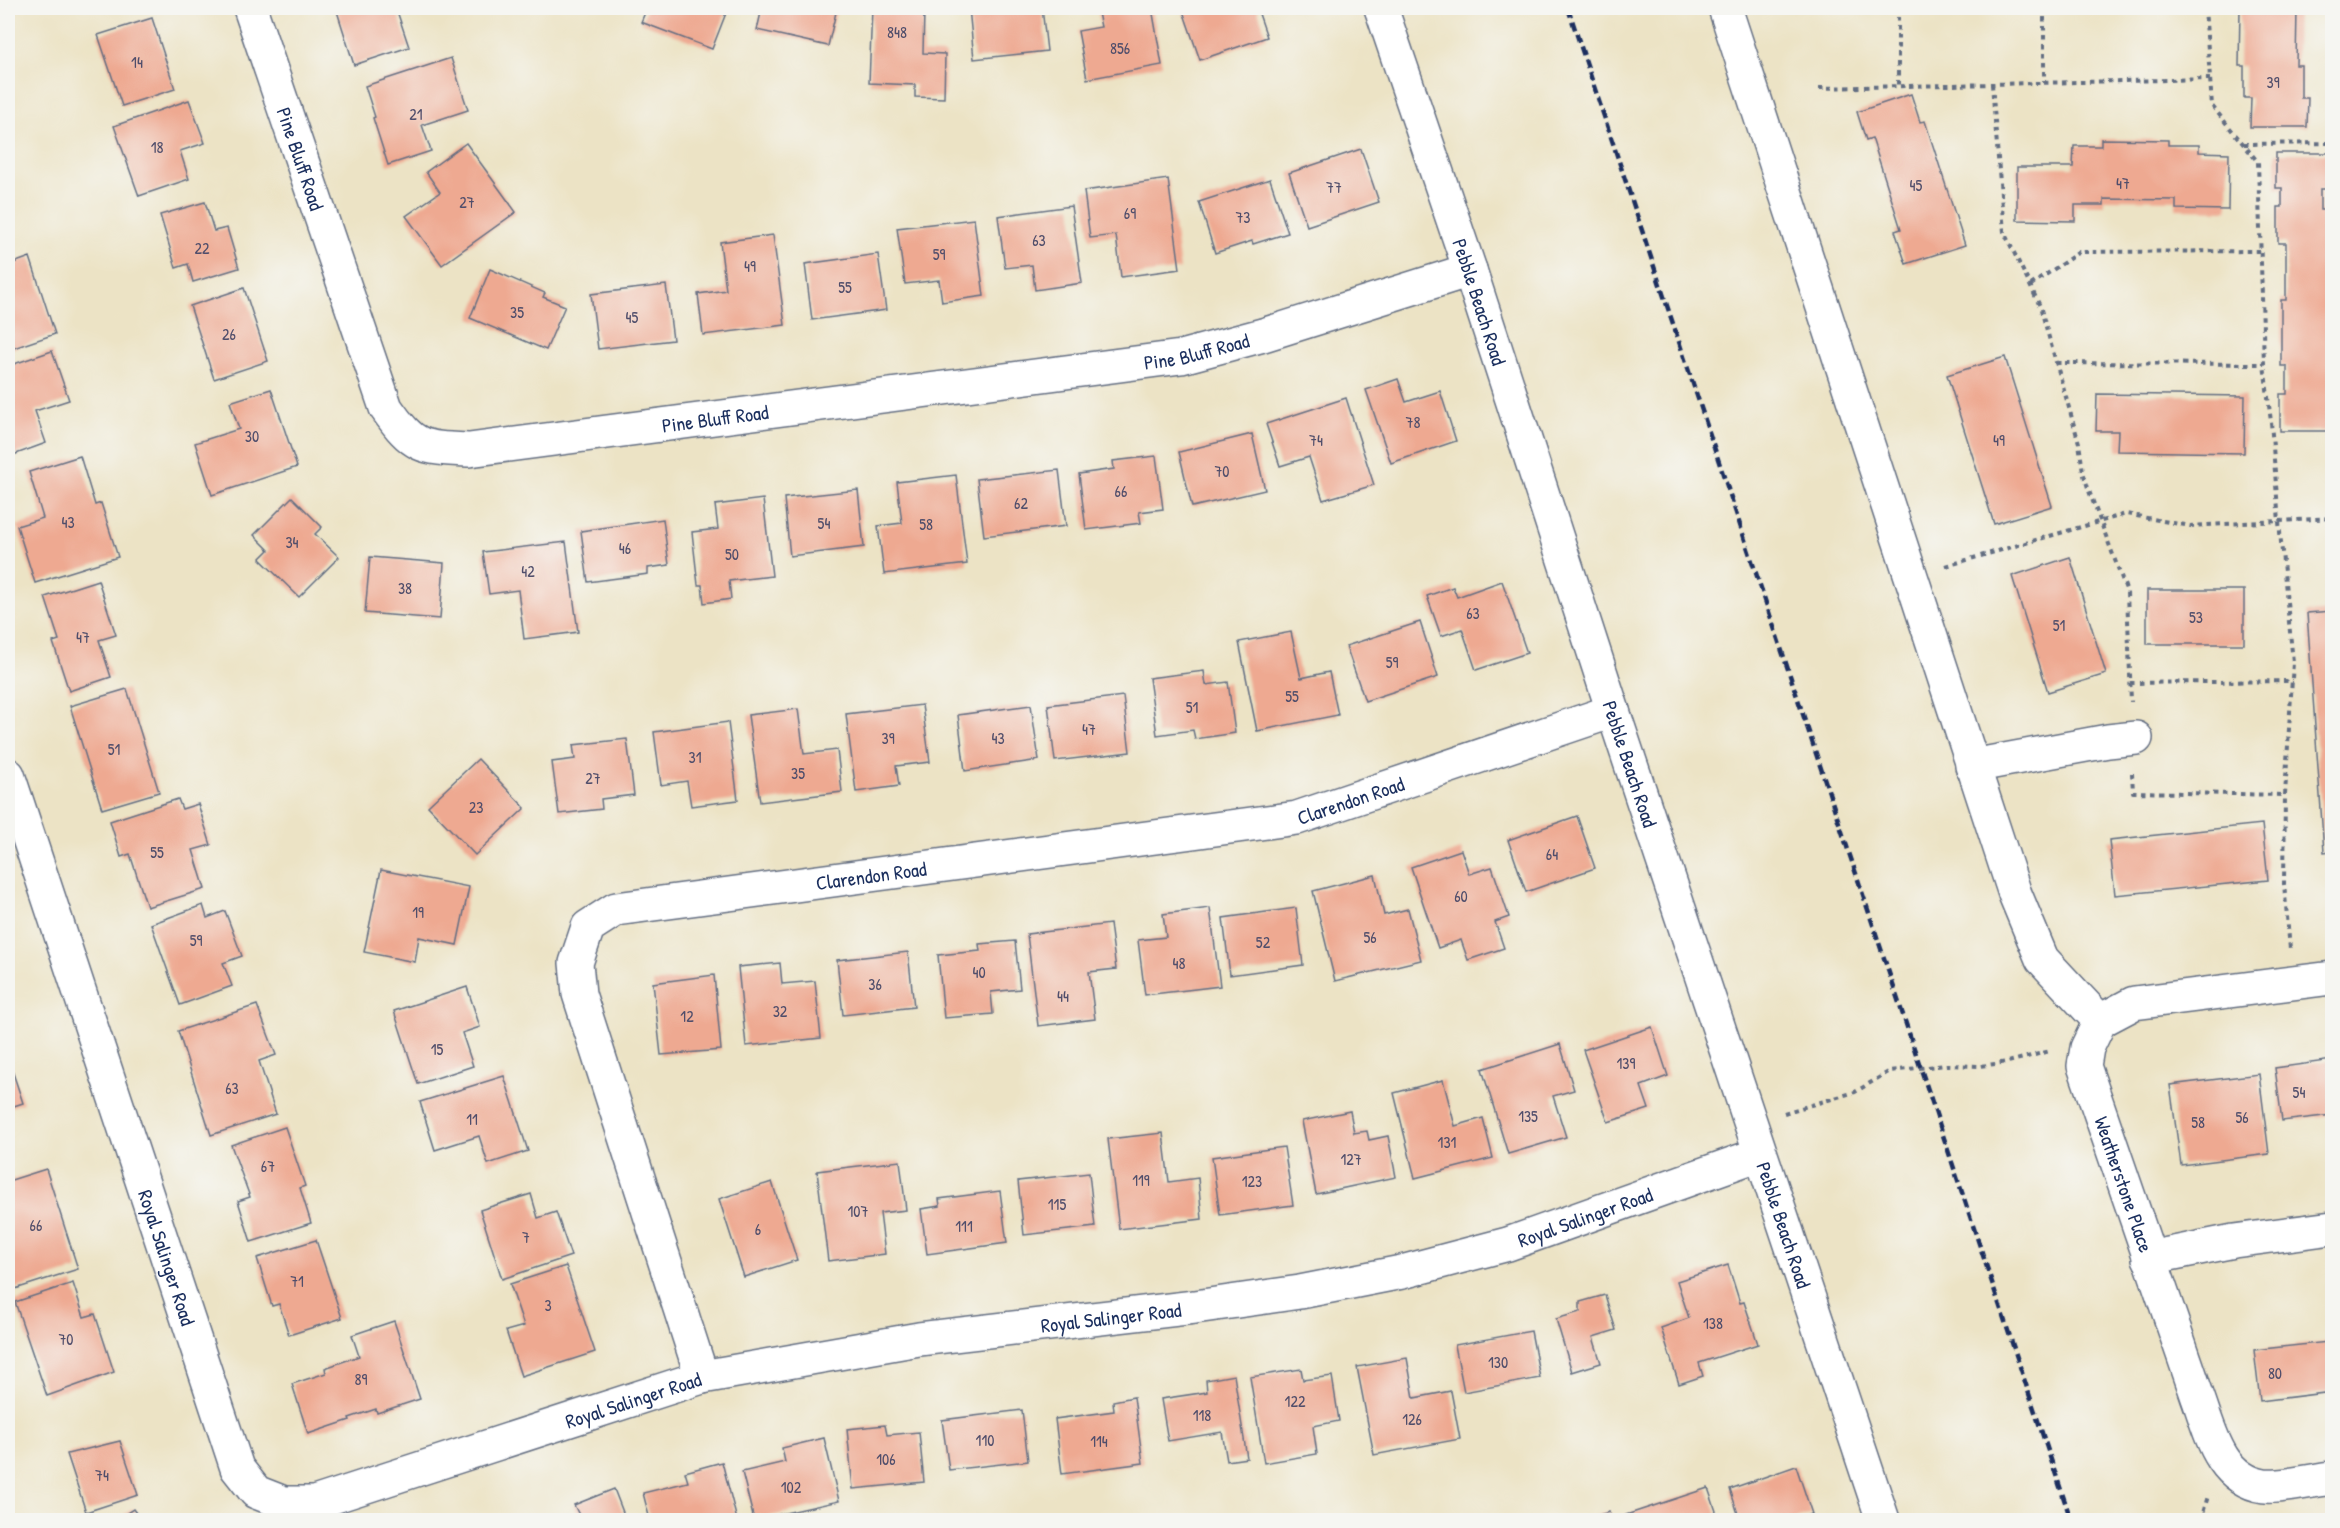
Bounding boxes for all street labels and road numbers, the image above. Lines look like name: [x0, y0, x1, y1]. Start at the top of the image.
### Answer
street label: Pine Bluff Road: [271, 103, 331, 214]
street label: Pebble Beach Road: [1447, 235, 1513, 369]
street label: Pine Bluff Road: [1142, 326, 1252, 375]
street label: Pine Bluff Road: [660, 397, 770, 438]
street label: Pebble Beach Road: [1597, 697, 1664, 831]
street label: Clarendon Road: [1293, 769, 1407, 831]
street label: Clarendon Road: [814, 854, 928, 896]
street label: Weatherstone Place: [2089, 1112, 2160, 1256]
street label: Pebble Beach Road: [1751, 1158, 1818, 1292]
street label: Royal Salinger Road: [1514, 1180, 1656, 1253]
street label: Royal Salinger Road: [132, 1186, 202, 1329]
street label: Royal Salinger Road: [1039, 1295, 1183, 1338]
street label: Royal Salinger Road: [562, 1365, 705, 1434]

